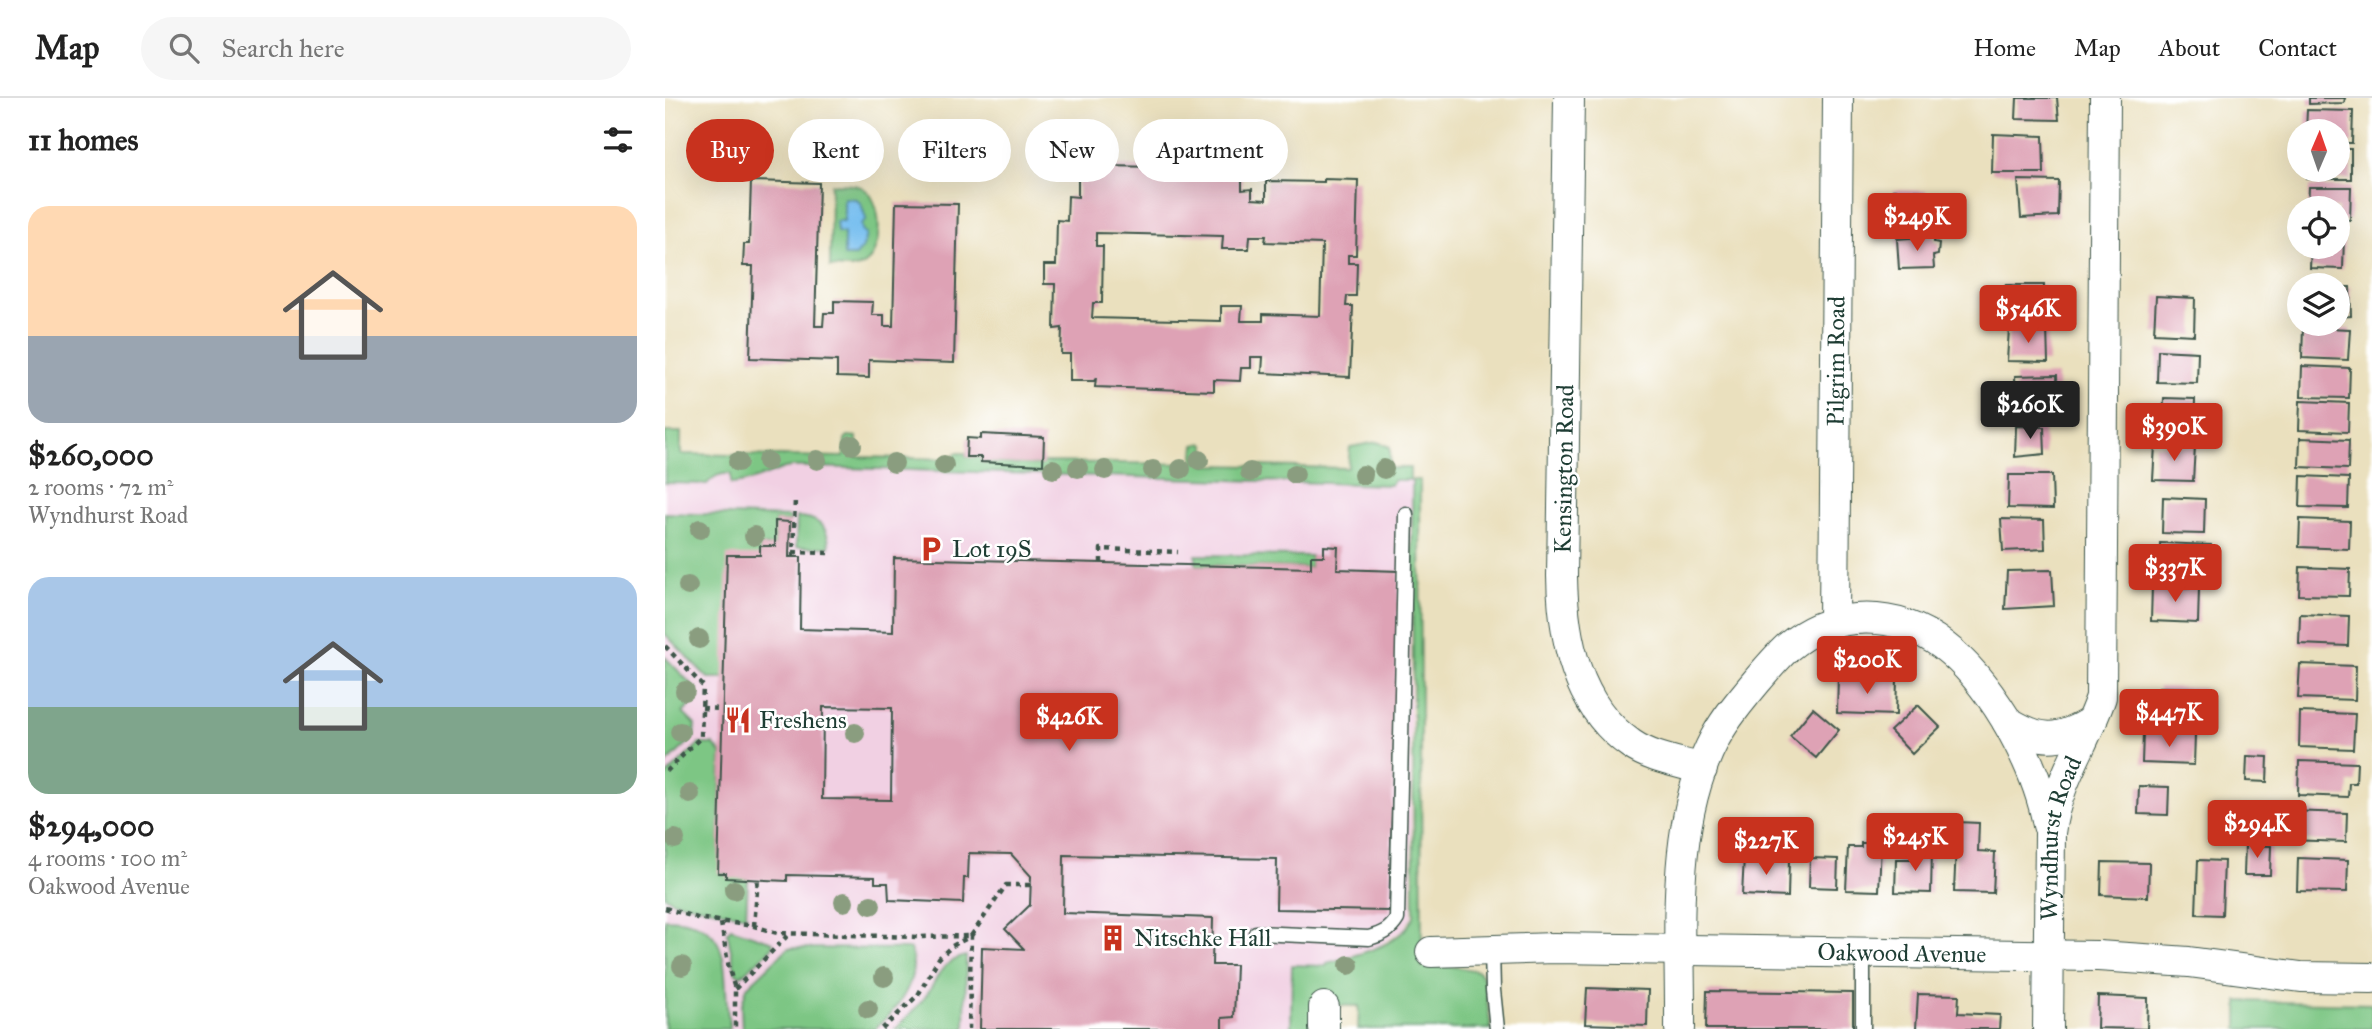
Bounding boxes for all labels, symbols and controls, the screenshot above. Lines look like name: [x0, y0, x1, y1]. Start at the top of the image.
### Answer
search box: [141, 17, 631, 80]
text: Map: [35, 28, 99, 68]
icon: search: [165, 29, 203, 67]
text: Search here: [221, 32, 345, 64]
text: Home: [1973, 33, 2036, 63]
text: Map: [2074, 33, 2121, 63]
text: About: [2159, 33, 2220, 63]
text: Contact: [2258, 33, 2337, 63]
chip: Buy: [686, 119, 774, 182]
chip: Rent: [788, 119, 884, 182]
chip: Filters: [898, 119, 1011, 182]
chip: New: [1025, 119, 1119, 182]
chip: Apartment: [1133, 119, 1288, 182]
north arrow: [2287, 119, 2350, 182]
map controls: [2287, 119, 2350, 336]
icon: filters: [599, 121, 637, 159]
text: 11 homes: [28, 122, 139, 158]
pin: $249K: [1868, 194, 1966, 253]
button: locate: [2287, 196, 2350, 259]
text: $249K: [1884, 202, 1950, 230]
icon: home: [270, 252, 396, 378]
button: layers: [2287, 273, 2350, 336]
pin: $546K: [1979, 286, 2077, 345]
text: $546K: [1996, 294, 2060, 322]
street label: Pilgrim Road: [1821, 296, 1851, 426]
pin: $260K: [1981, 382, 2079, 441]
street label: Kensington Road: [1548, 384, 1580, 554]
text: $260K: [1997, 390, 2063, 418]
pin: $390K: [2125, 404, 2223, 463]
text: $390K: [2141, 412, 2207, 440]
text: $260,000: [28, 437, 154, 473]
text: 2 rooms · 72 m²: [28, 473, 173, 501]
text: Wyndhurst Road: [28, 501, 188, 529]
parking icon: Lot 19S: [916, 534, 946, 564]
place label: Lot 19S: [952, 534, 1032, 564]
pin: $337K: [2126, 545, 2224, 604]
text: $337K: [2145, 553, 2205, 581]
icon: home: [270, 623, 396, 749]
pin: $200K: [1818, 636, 1916, 696]
text: $200K: [1833, 645, 1901, 673]
pin: $447K: [2120, 690, 2218, 749]
pin: $426K: [1020, 694, 1118, 753]
text: $447K: [2135, 698, 2203, 726]
text: $426K: [1036, 702, 1102, 730]
restaurant icon: Freshens: [723, 705, 753, 735]
place label: Freshens: [759, 705, 847, 735]
street label: Wyndhurst Road: [2034, 751, 2088, 921]
pin: $294K: [2208, 800, 2306, 860]
text: $294,000: [28, 808, 154, 844]
text: $294K: [2224, 809, 2290, 837]
pin: $245K: [1866, 814, 1964, 873]
pin: $227K: [1717, 818, 1815, 877]
text: $245K: [1883, 822, 1947, 850]
text: $227K: [1734, 826, 1798, 854]
text: 4 rooms · 100 m²: [28, 844, 187, 872]
text: Oakwood Avenue: [28, 872, 190, 900]
building icon: Nitschke Hall: [1098, 923, 1128, 953]
place label: Nitschke Hall: [1134, 923, 1272, 953]
street label: Oakwood Avenue: [1817, 937, 1987, 969]

